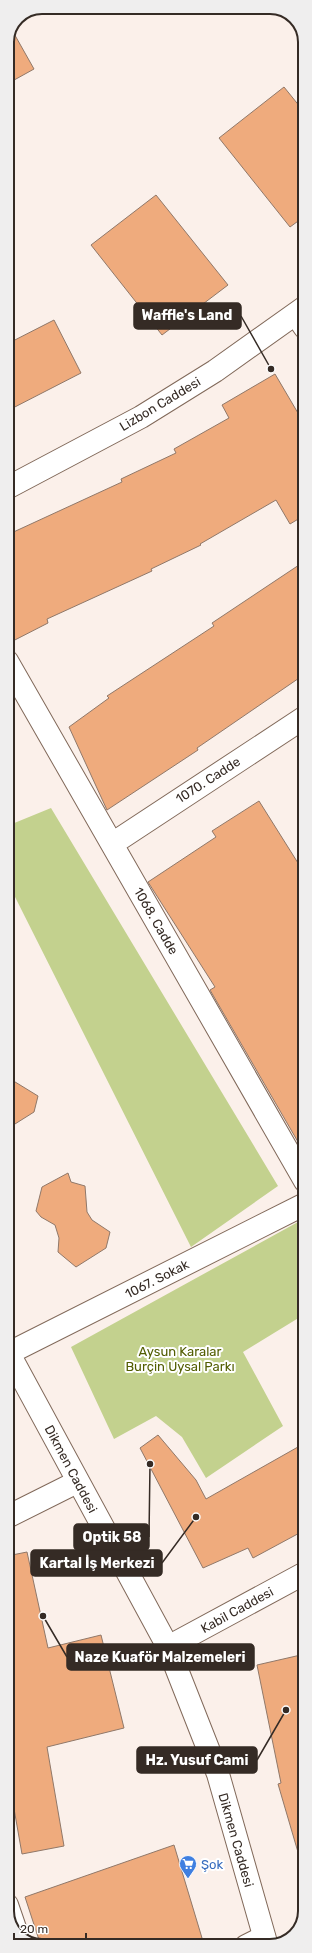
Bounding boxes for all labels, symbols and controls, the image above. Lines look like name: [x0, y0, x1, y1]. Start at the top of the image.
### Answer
callout: Waffle's Land: [134, 303, 241, 329]
text: Waffle's Land: [142, 307, 233, 324]
street label: Lizbon Caddesi: [117, 374, 203, 434]
street label: 1070. Cadde: [173, 754, 243, 806]
street label: 1068. Cadde: [131, 885, 181, 957]
street label: 1067. Sokak: [123, 1256, 192, 1301]
park label: Aysun Karalar Burçin Uysal Parkı: [125, 1344, 235, 1374]
street label: Dikmen Caddesi: [42, 1423, 100, 1515]
callout: Optik 58: [74, 1524, 149, 1550]
text: Optik 58: [83, 1529, 141, 1546]
callout: Kartal İş Merkezi: [31, 1550, 162, 1576]
text: Kartal İş Merkezi: [39, 1554, 155, 1572]
street label: Kabil Caddesi: [198, 1584, 276, 1636]
callout: Naze Kuaför Malzemeleri: [67, 1644, 254, 1670]
text: Naze Kuaför Malzemeleri: [75, 1649, 245, 1666]
callout: Hz. Yusuf Cami: [137, 1747, 257, 1773]
text: Hz. Yusuf Cami: [146, 1752, 248, 1769]
street label: Dikmen Caddesi: [215, 1791, 257, 1889]
supermarket icon: Şok: [178, 1854, 198, 1879]
place label: Şok: [201, 1857, 224, 1872]
scale bar: [14, 1915, 86, 1941]
text: 20 m: [20, 1922, 48, 1936]

